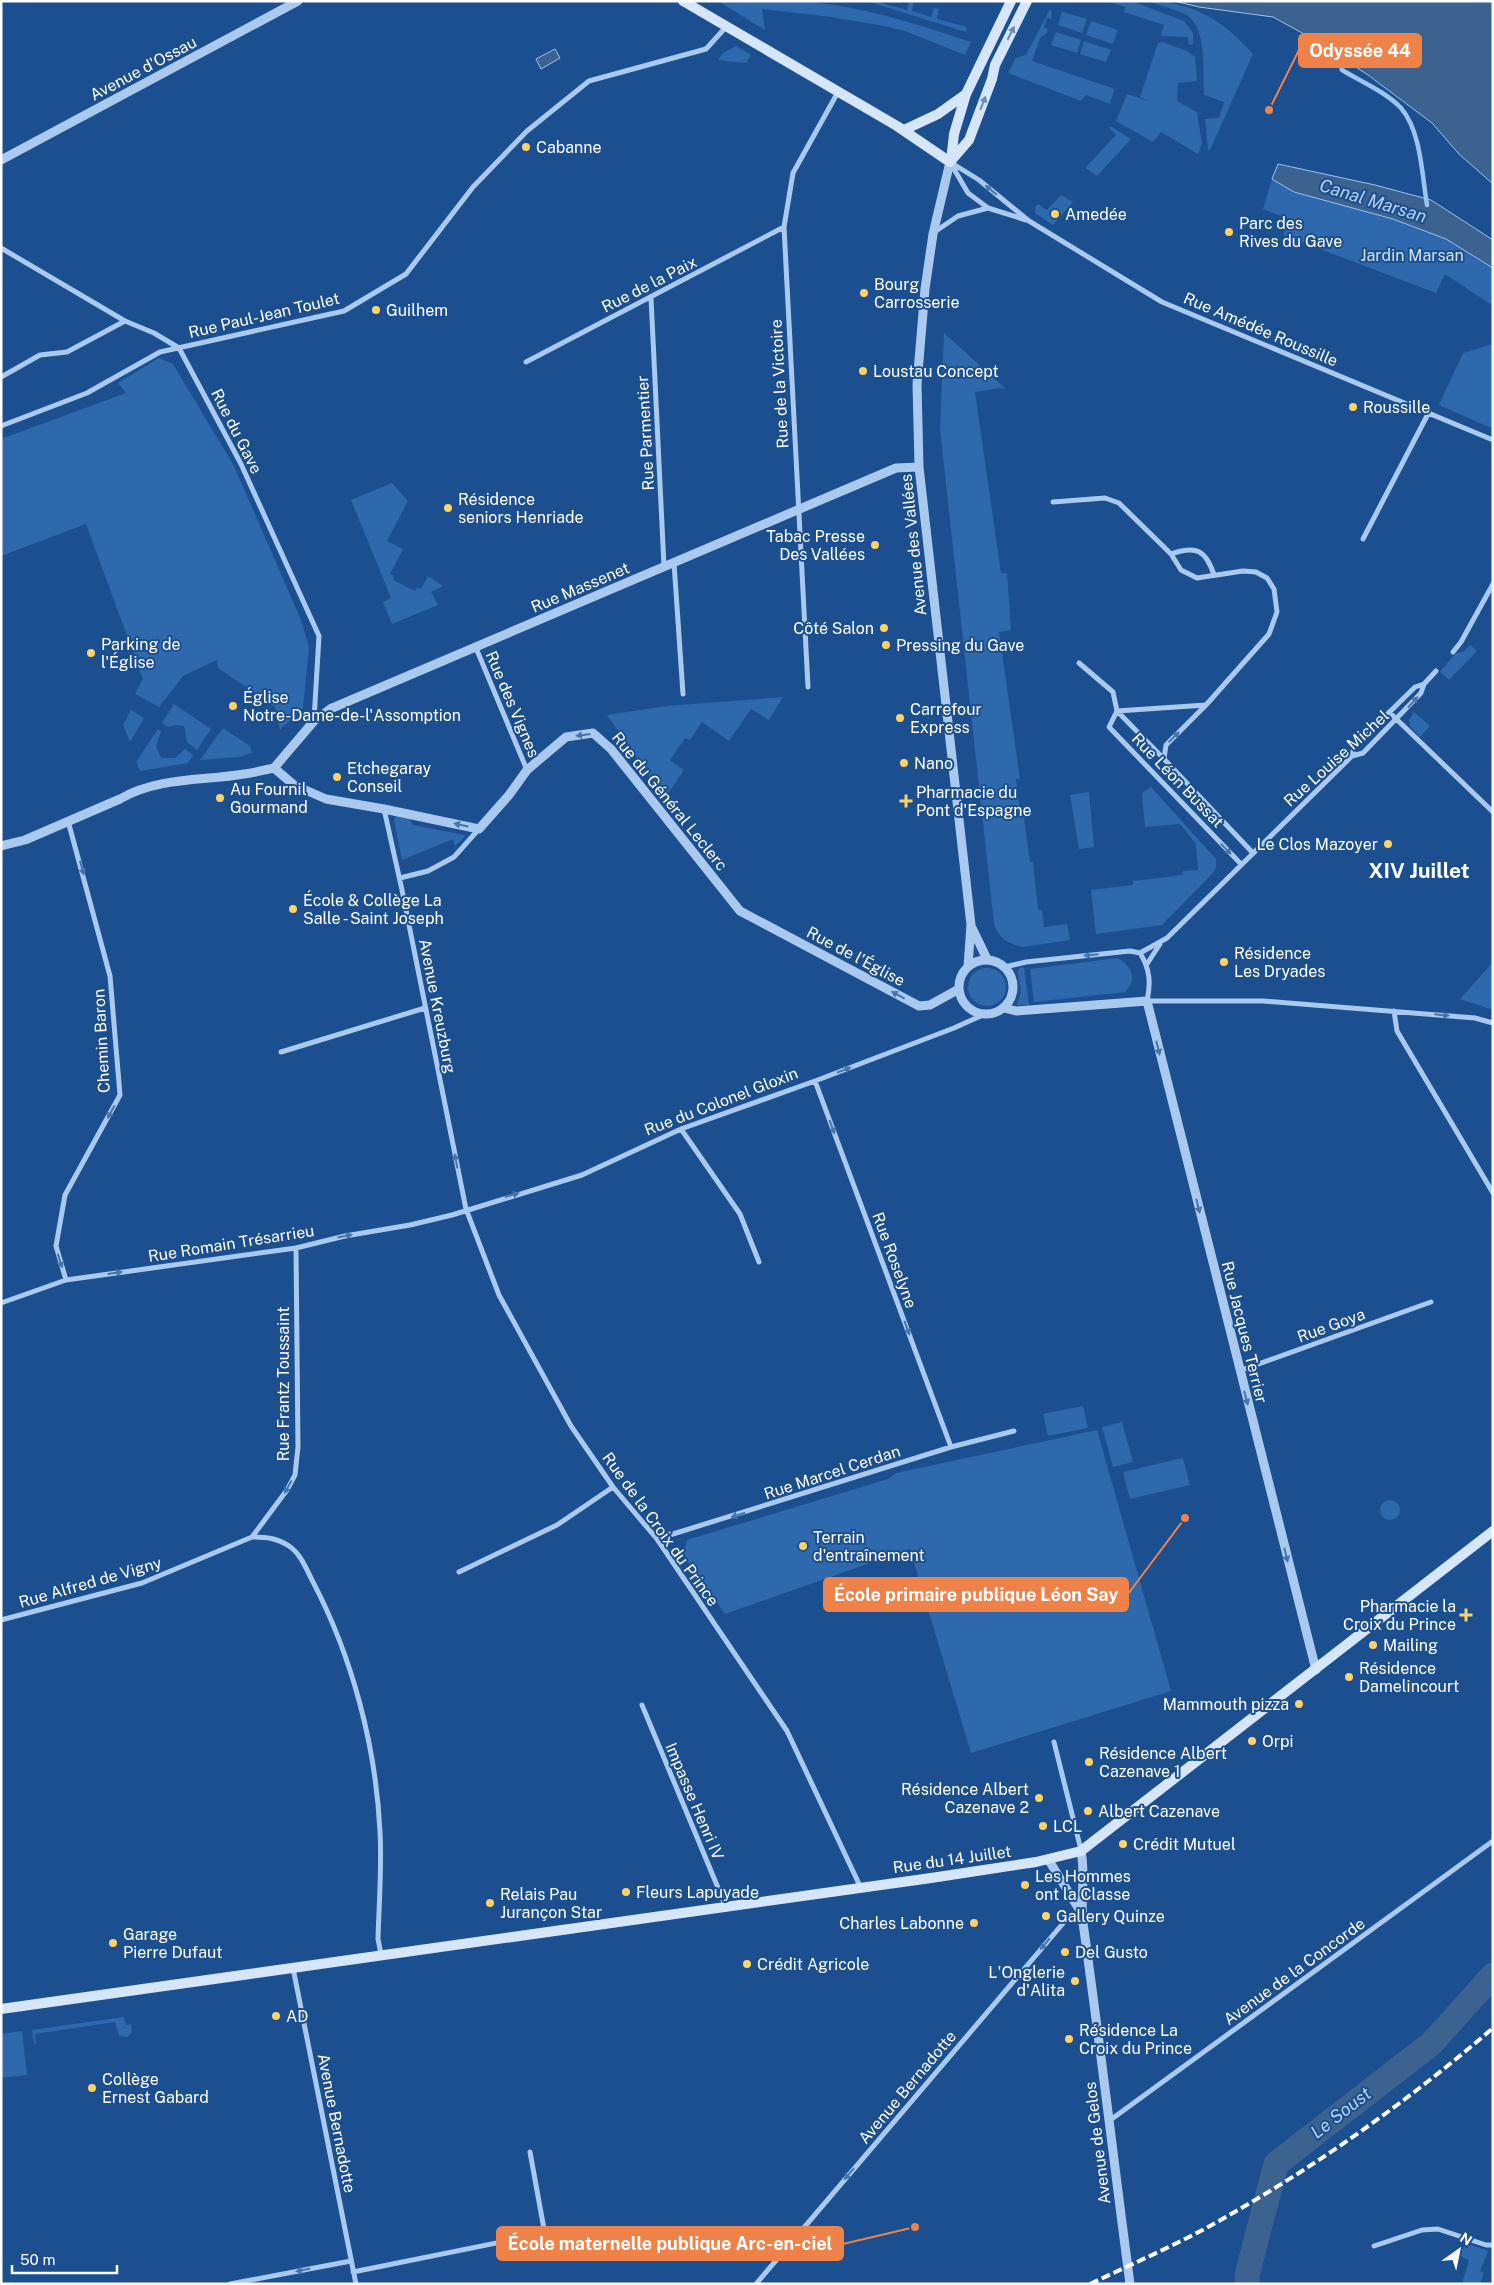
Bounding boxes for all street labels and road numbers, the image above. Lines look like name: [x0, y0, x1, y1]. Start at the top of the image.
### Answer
street label: Avenue d'Ossau: [87, 32, 200, 105]
street label: Rue de la Paix: [598, 252, 700, 317]
street label: Rue Amédée Roussille: [1181, 288, 1341, 371]
street label: Rue Paul-Jean Toulet: [187, 289, 342, 342]
street label: Rue de la Victoire: [767, 319, 792, 449]
street label: Rue Parmentier: [633, 375, 658, 491]
street label: Rue du Gave: [207, 386, 266, 477]
street label: Avenue des Vallées: [897, 473, 930, 617]
street label: Rue Massenet: [528, 558, 632, 617]
street label: Rue des Vignes: [482, 648, 544, 760]
street label: Rue Louise Michel: [1280, 706, 1393, 811]
street label: Rue du Général Leclerc: [608, 728, 731, 874]
street label: Rue Léon Bussat: [1128, 729, 1228, 832]
street label: Rue de l'Église: [803, 922, 909, 990]
street label: Avenue Kreuzburg: [415, 937, 460, 1075]
street label: Chemin Baron: [89, 988, 114, 1094]
street label: Rue du Colonel Gloxin: [642, 1063, 801, 1140]
street label: Rue Roselyne: [868, 1210, 921, 1311]
street label: Rue Romain Trésarrieu: [147, 1221, 316, 1266]
street label: Rue Jacques Terrier: [1218, 1259, 1271, 1405]
street label: Rue Goya: [1295, 1304, 1368, 1346]
street label: Rue Frantz Toussaint: [274, 1307, 293, 1461]
street label: Rue Marcel Cerdan: [762, 1441, 903, 1503]
street label: Rue de la Croix du Prince: [598, 1449, 723, 1610]
street label: Rue Alfred de Vigny: [17, 1553, 164, 1612]
street label: Impasse Henri IV: [661, 1740, 728, 1863]
street label: Rue du 14 Juillet: [892, 1842, 1013, 1877]
street label: Avenue de la Concorde: [1220, 1914, 1369, 2029]
street label: Avenue Bernadotte: [855, 2027, 960, 2148]
street label: Avenue Bernadotte: [314, 2052, 359, 2194]
street label: Avenue de Gelos: [1081, 2081, 1114, 2205]

